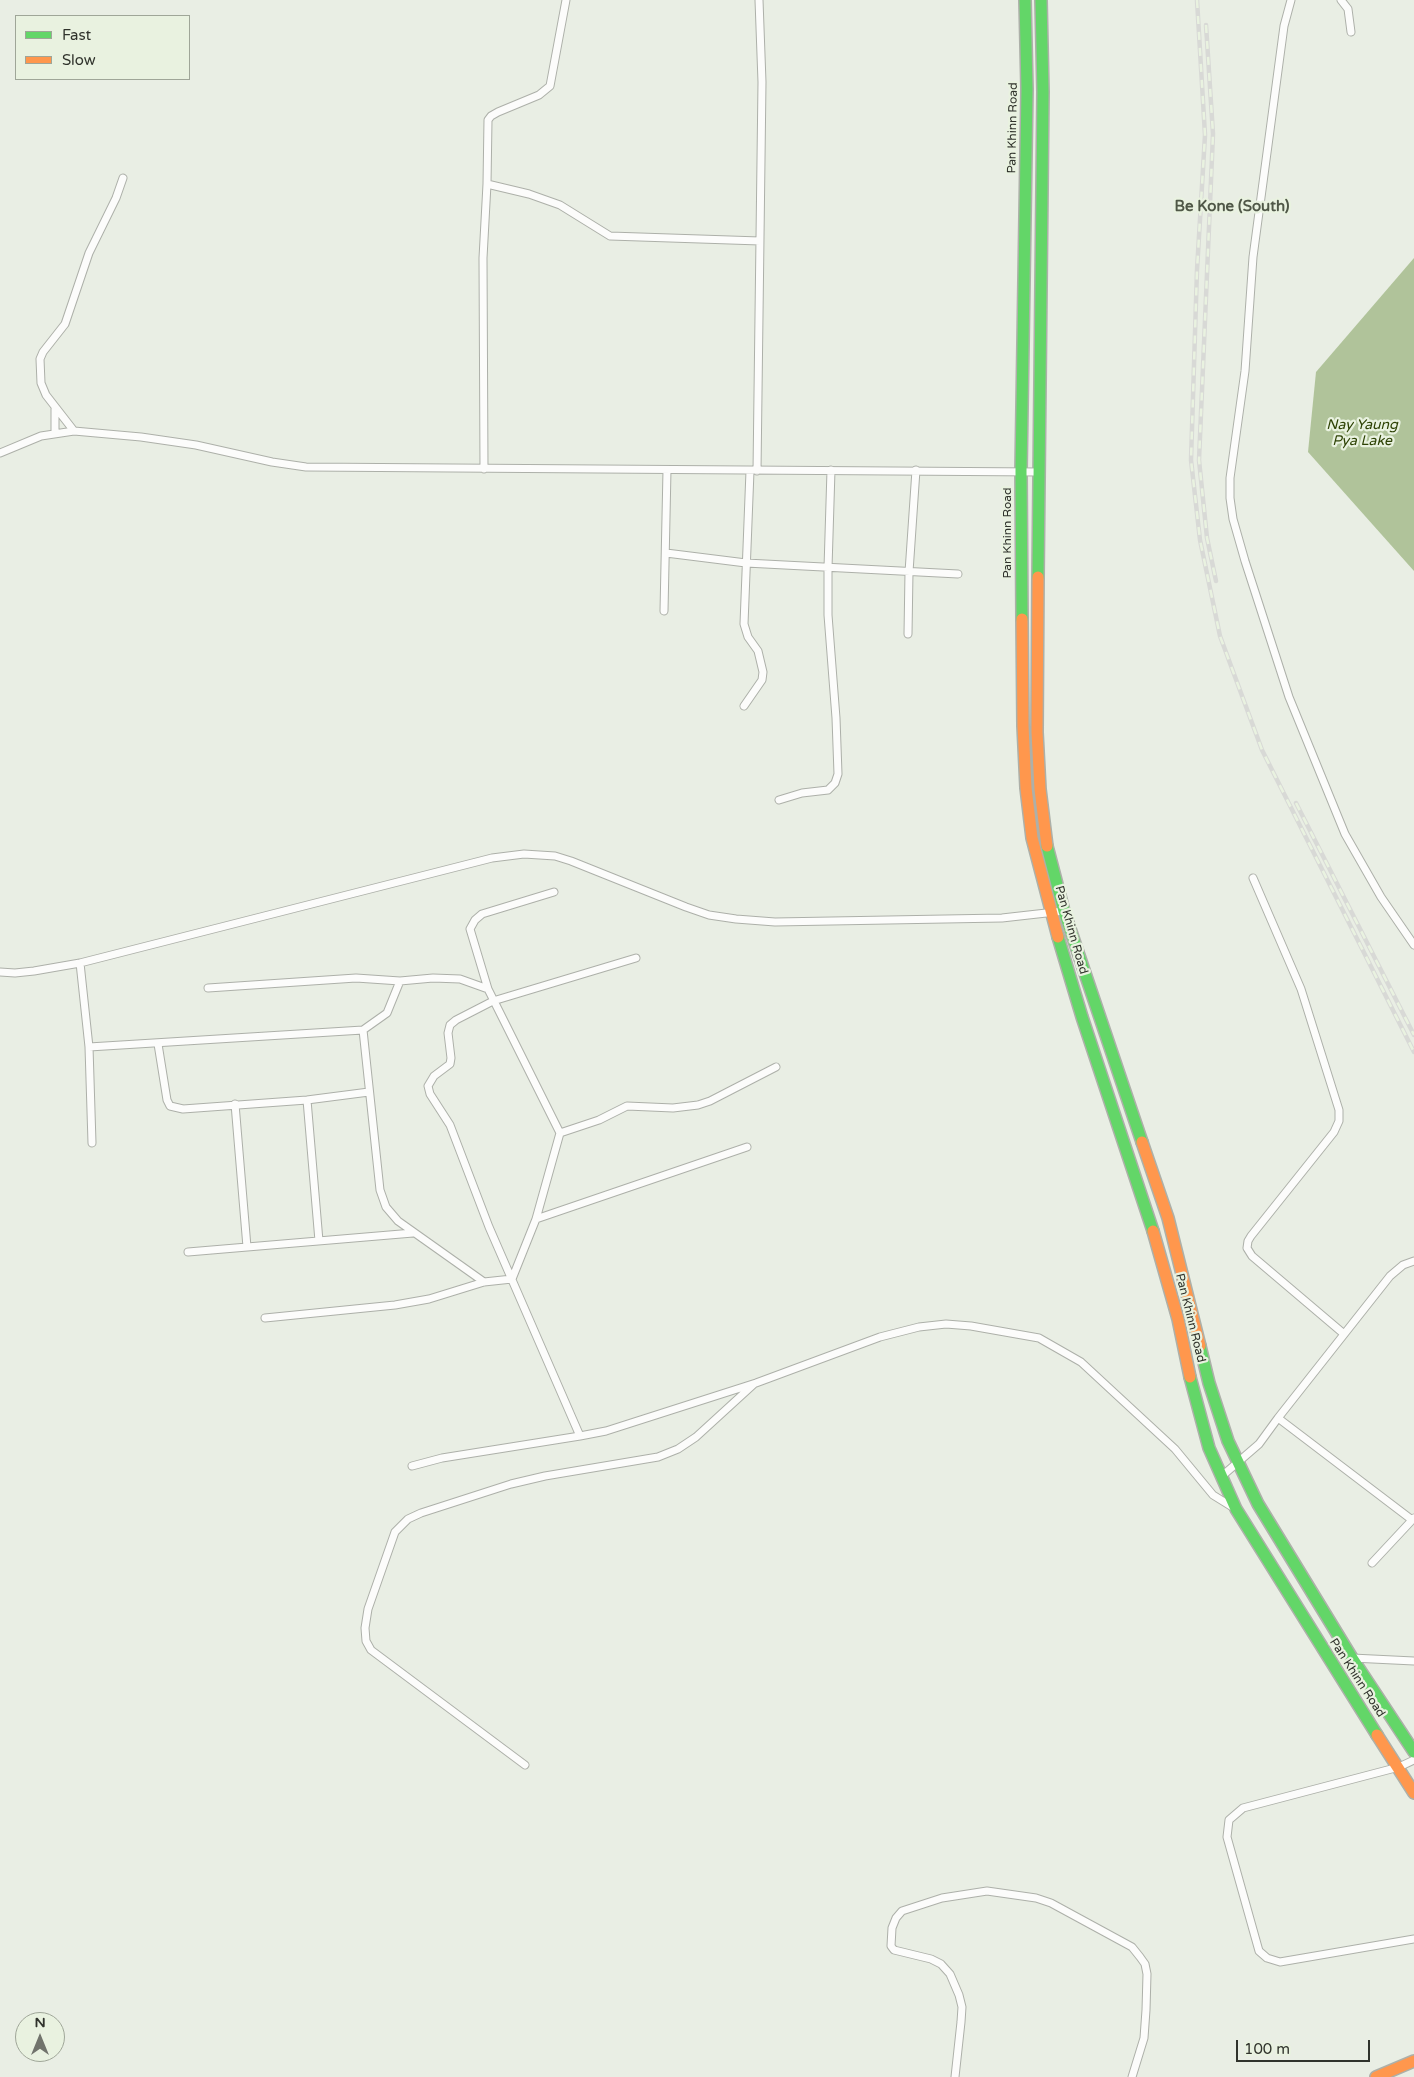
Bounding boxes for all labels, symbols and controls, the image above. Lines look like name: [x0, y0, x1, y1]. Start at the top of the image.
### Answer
legend: [15, 15, 190, 80]
text: Fast: [62, 26, 91, 44]
text: Slow: [62, 51, 96, 69]
street label: Pan Khinn Road: [1005, 82, 1021, 174]
district label: Be Kone (South): [1175, 198, 1289, 216]
water label: Nay Yaung Pya Lake: [1326, 417, 1398, 450]
street label: Pan Khinn Road: [1001, 487, 1015, 579]
street label: Pan Khinn Road: [1052, 884, 1090, 976]
street label: Pan Khinn Road: [1172, 1272, 1208, 1364]
street label: Pan Khinn Road: [1326, 1636, 1388, 1720]
north arrow: [15, 2012, 65, 2062]
text: N: [34, 2014, 46, 2031]
scale bar: [1239, 2030, 1373, 2062]
text: 100 m: [1244, 2040, 1290, 2058]

